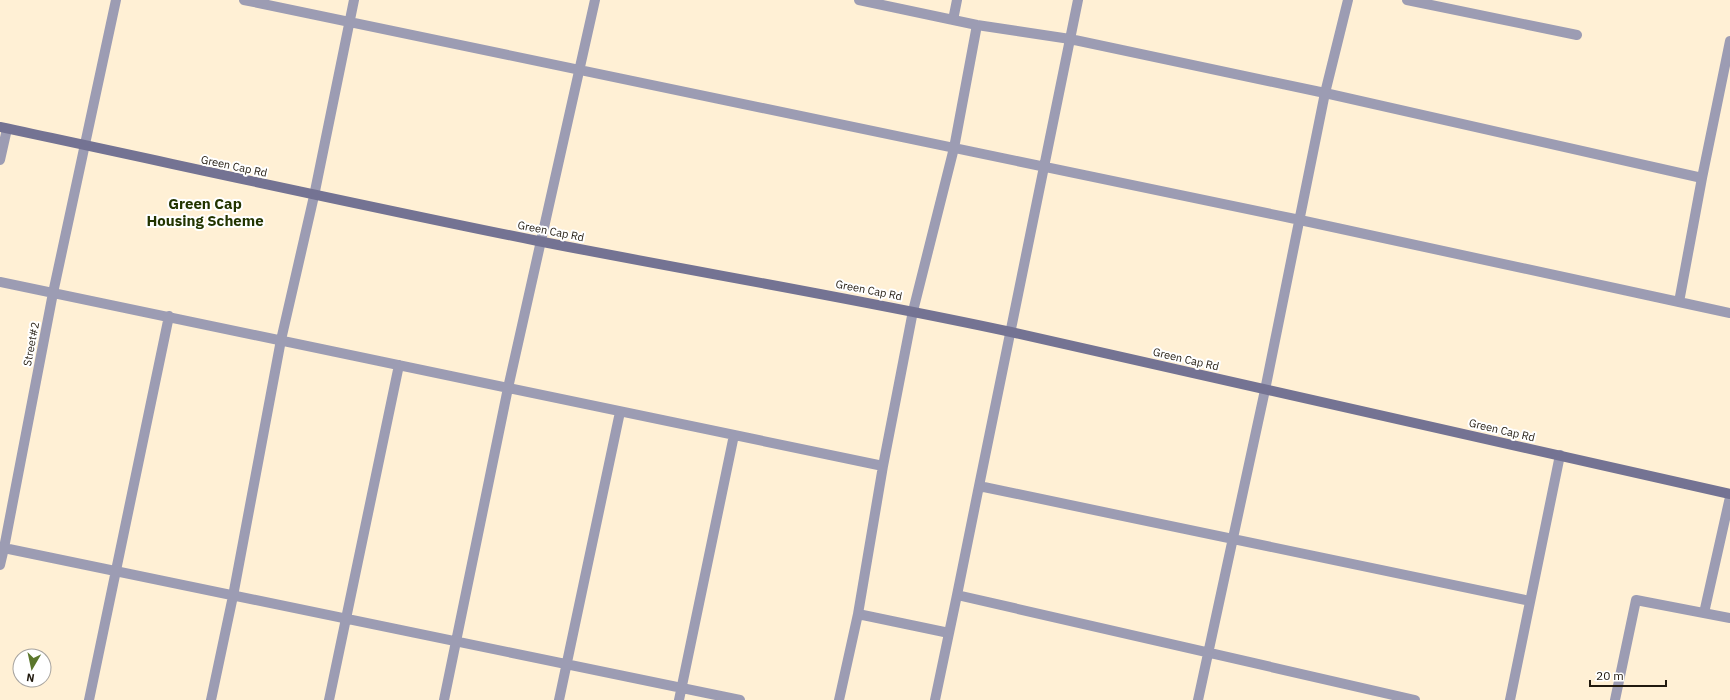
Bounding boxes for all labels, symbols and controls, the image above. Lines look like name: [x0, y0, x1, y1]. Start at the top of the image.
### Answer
street label: Green Cap Rd: [200, 152, 268, 180]
district label: Green Cap Housing Scheme: [146, 194, 264, 230]
street label: Green Cap Rd: [517, 218, 585, 244]
street label: Green Cap Rd: [835, 277, 903, 303]
street label: Street#2: [20, 321, 42, 367]
street label: Green Cap Rd: [1152, 345, 1220, 373]
street label: Green Cap Rd: [1468, 416, 1536, 444]
north arrow: [12, 648, 52, 688]
scale bar: [1590, 662, 1666, 688]
text: 20 m: [1596, 668, 1624, 683]
text: N: [25, 670, 35, 685]

